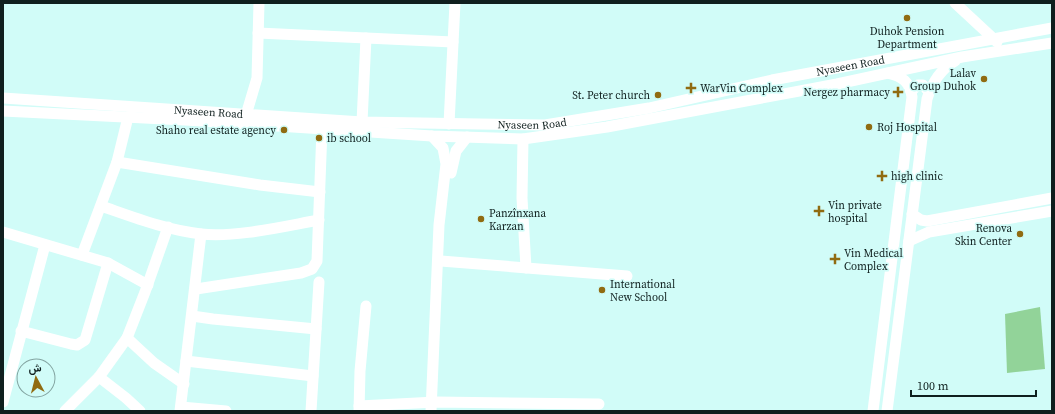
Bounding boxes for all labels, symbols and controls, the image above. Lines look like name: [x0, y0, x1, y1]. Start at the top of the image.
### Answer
marker: Duhok Pension Department: [902, 13, 912, 23]
place label: Duhok Pension Department: [870, 24, 945, 52]
street label: Nyaseen Road: [815, 52, 886, 79]
place label: Lalav Group Duhok: [910, 66, 977, 94]
marker: Lalav Group Duhok: [979, 74, 989, 84]
place label: WarVin Complex: [700, 81, 783, 96]
marker: WarVin Complex: [685, 82, 697, 94]
place label: Nergez pharmacy: [803, 85, 890, 100]
marker: Nergez pharmacy: [893, 87, 903, 97]
place label: St. Peter church: [572, 88, 650, 103]
marker: St. Peter church: [653, 90, 663, 100]
street label: Nyaseen Road: [174, 102, 244, 122]
street label: Nyaseen Road: [497, 114, 568, 133]
place label: Roj Hospital: [877, 120, 937, 135]
marker: Roj Hospital: [864, 122, 874, 132]
place label: Shaho real estate agency: [156, 123, 276, 138]
marker: Shaho real estate agency: [279, 125, 289, 135]
place label: ib school: [327, 131, 371, 146]
marker: ib school: [314, 133, 324, 143]
place label: high clinic: [891, 169, 943, 184]
marker: high clinic: [876, 170, 888, 182]
place label: Vin private hospital: [828, 198, 882, 226]
marker: Vin private hospital: [813, 205, 825, 217]
place label: Panzînxana Karzan: [489, 206, 546, 234]
marker: Panzînxana Karzan: [476, 214, 486, 224]
place label: Renova Skin Center: [955, 221, 1012, 249]
marker: Renova Skin Center: [1015, 229, 1025, 239]
place label: Vin Medical Complex: [844, 246, 903, 274]
marker: Vin Medical Complex: [829, 253, 841, 265]
place label: International New School: [610, 277, 675, 305]
marker: International New School: [597, 285, 607, 295]
north arrow: [16, 358, 56, 398]
text: ش: [27, 360, 42, 377]
scale bar: [911, 372, 1036, 398]
text: 100 m: [917, 378, 949, 394]

